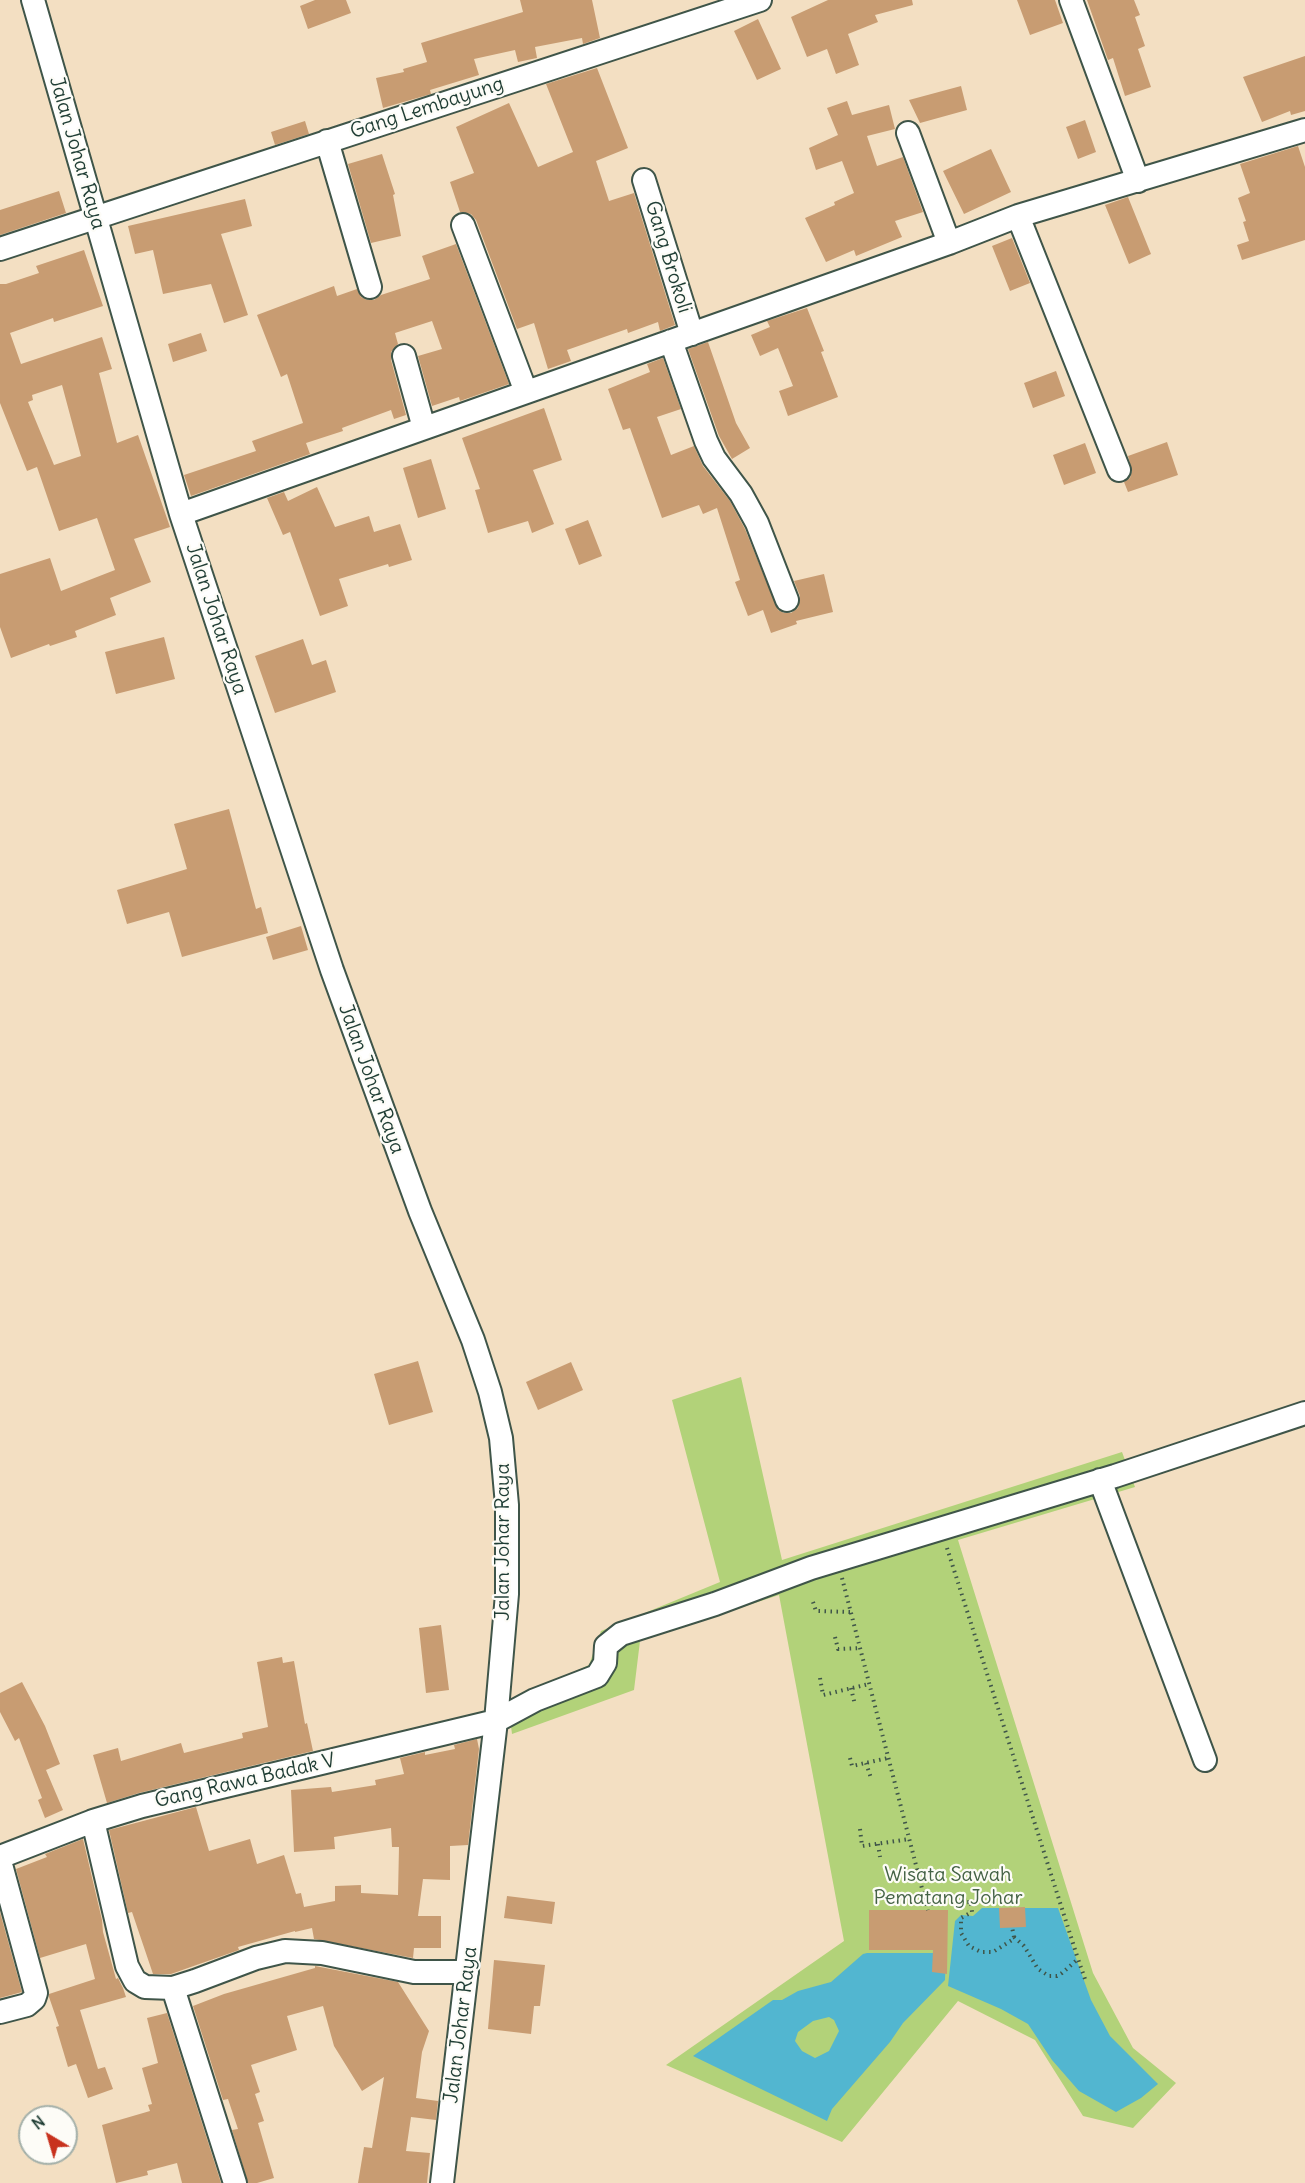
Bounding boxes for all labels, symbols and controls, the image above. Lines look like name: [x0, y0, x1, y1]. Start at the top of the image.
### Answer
street label: Gang Lembayung: [347, 72, 507, 144]
street label: Jalan Johar Raya: [44, 74, 110, 232]
street label: Gang Brokoli: [640, 198, 696, 316]
street label: Jalan Johar Raya: [180, 540, 252, 698]
street label: Jalan Johar Raya: [333, 1001, 409, 1157]
street label: Jalan Johar Raya: [491, 1463, 515, 1621]
street label: Gang Rawa Badak V: [152, 1749, 338, 1813]
park label: Wisata Sawah Pematang Johar: [873, 1863, 1023, 1910]
street label: Jalan Johar Raya: [439, 1945, 483, 2105]
north arrow: [18, 2105, 78, 2165]
text: N: [28, 2111, 49, 2134]

